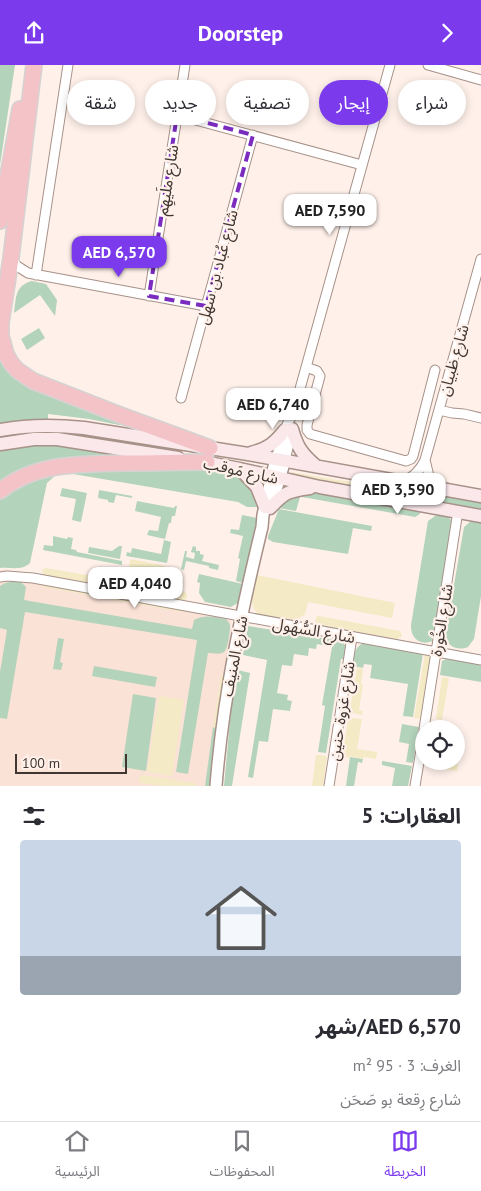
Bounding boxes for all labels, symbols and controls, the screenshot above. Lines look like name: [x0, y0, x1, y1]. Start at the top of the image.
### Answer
icon: share: [20, 19, 48, 47]
text: Doorstep: [198, 19, 283, 47]
icon: forward: [433, 19, 461, 47]
chip: شقة: [67, 80, 135, 125]
chip: جديد: [145, 80, 216, 125]
chip: تصفية: [226, 80, 309, 125]
chip: إيجار: [319, 80, 388, 125]
chip: شراء: [398, 80, 466, 125]
street label: شارع ملَيهِم: [151, 143, 185, 217]
pin: AED 7,590: [273, 193, 387, 236]
text: AED 7,590: [295, 200, 365, 220]
street label: شارع عُباد بن سهل: [192, 207, 245, 327]
pin: AED 6,570: [62, 235, 176, 278]
text: AED 6,570: [83, 242, 155, 262]
street label: شارع ظبيان: [433, 322, 476, 399]
pin: AED 6,740: [216, 387, 330, 430]
text: AED 6,740: [237, 394, 309, 414]
street label: شارع مَوقب: [201, 452, 280, 491]
pin: AED 3,590: [341, 473, 455, 515]
text: AED 3,590: [362, 479, 434, 499]
pin: AED 4,040: [78, 567, 192, 609]
text: AED 4,040: [99, 573, 171, 593]
street label: شارع الخُورة: [425, 582, 460, 658]
street label: شارع السُّهُول: [270, 613, 357, 650]
street label: شارع المنيف: [216, 614, 255, 699]
street label: شارع غزوة حنين: [323, 660, 362, 763]
map controls: [415, 720, 465, 770]
button: locate: [415, 720, 465, 770]
scale bar: [15, 751, 128, 774]
text: 100 m: [22, 754, 60, 772]
icon: filters: [20, 802, 48, 830]
text: العقارات: 5: [361, 802, 461, 829]
icon: home: [196, 873, 286, 963]
text: AED 6,570/شهر: [316, 1013, 461, 1040]
text: الغرف: 3 · 95 m²: [353, 1055, 461, 1075]
text: شارع رِقعة بو صَحَن: [340, 1089, 461, 1109]
tab: الرئيسية: [55, 1127, 100, 1186]
tab: المحفوظات: [210, 1127, 275, 1186]
tab: الخريطة: [384, 1127, 426, 1186]

